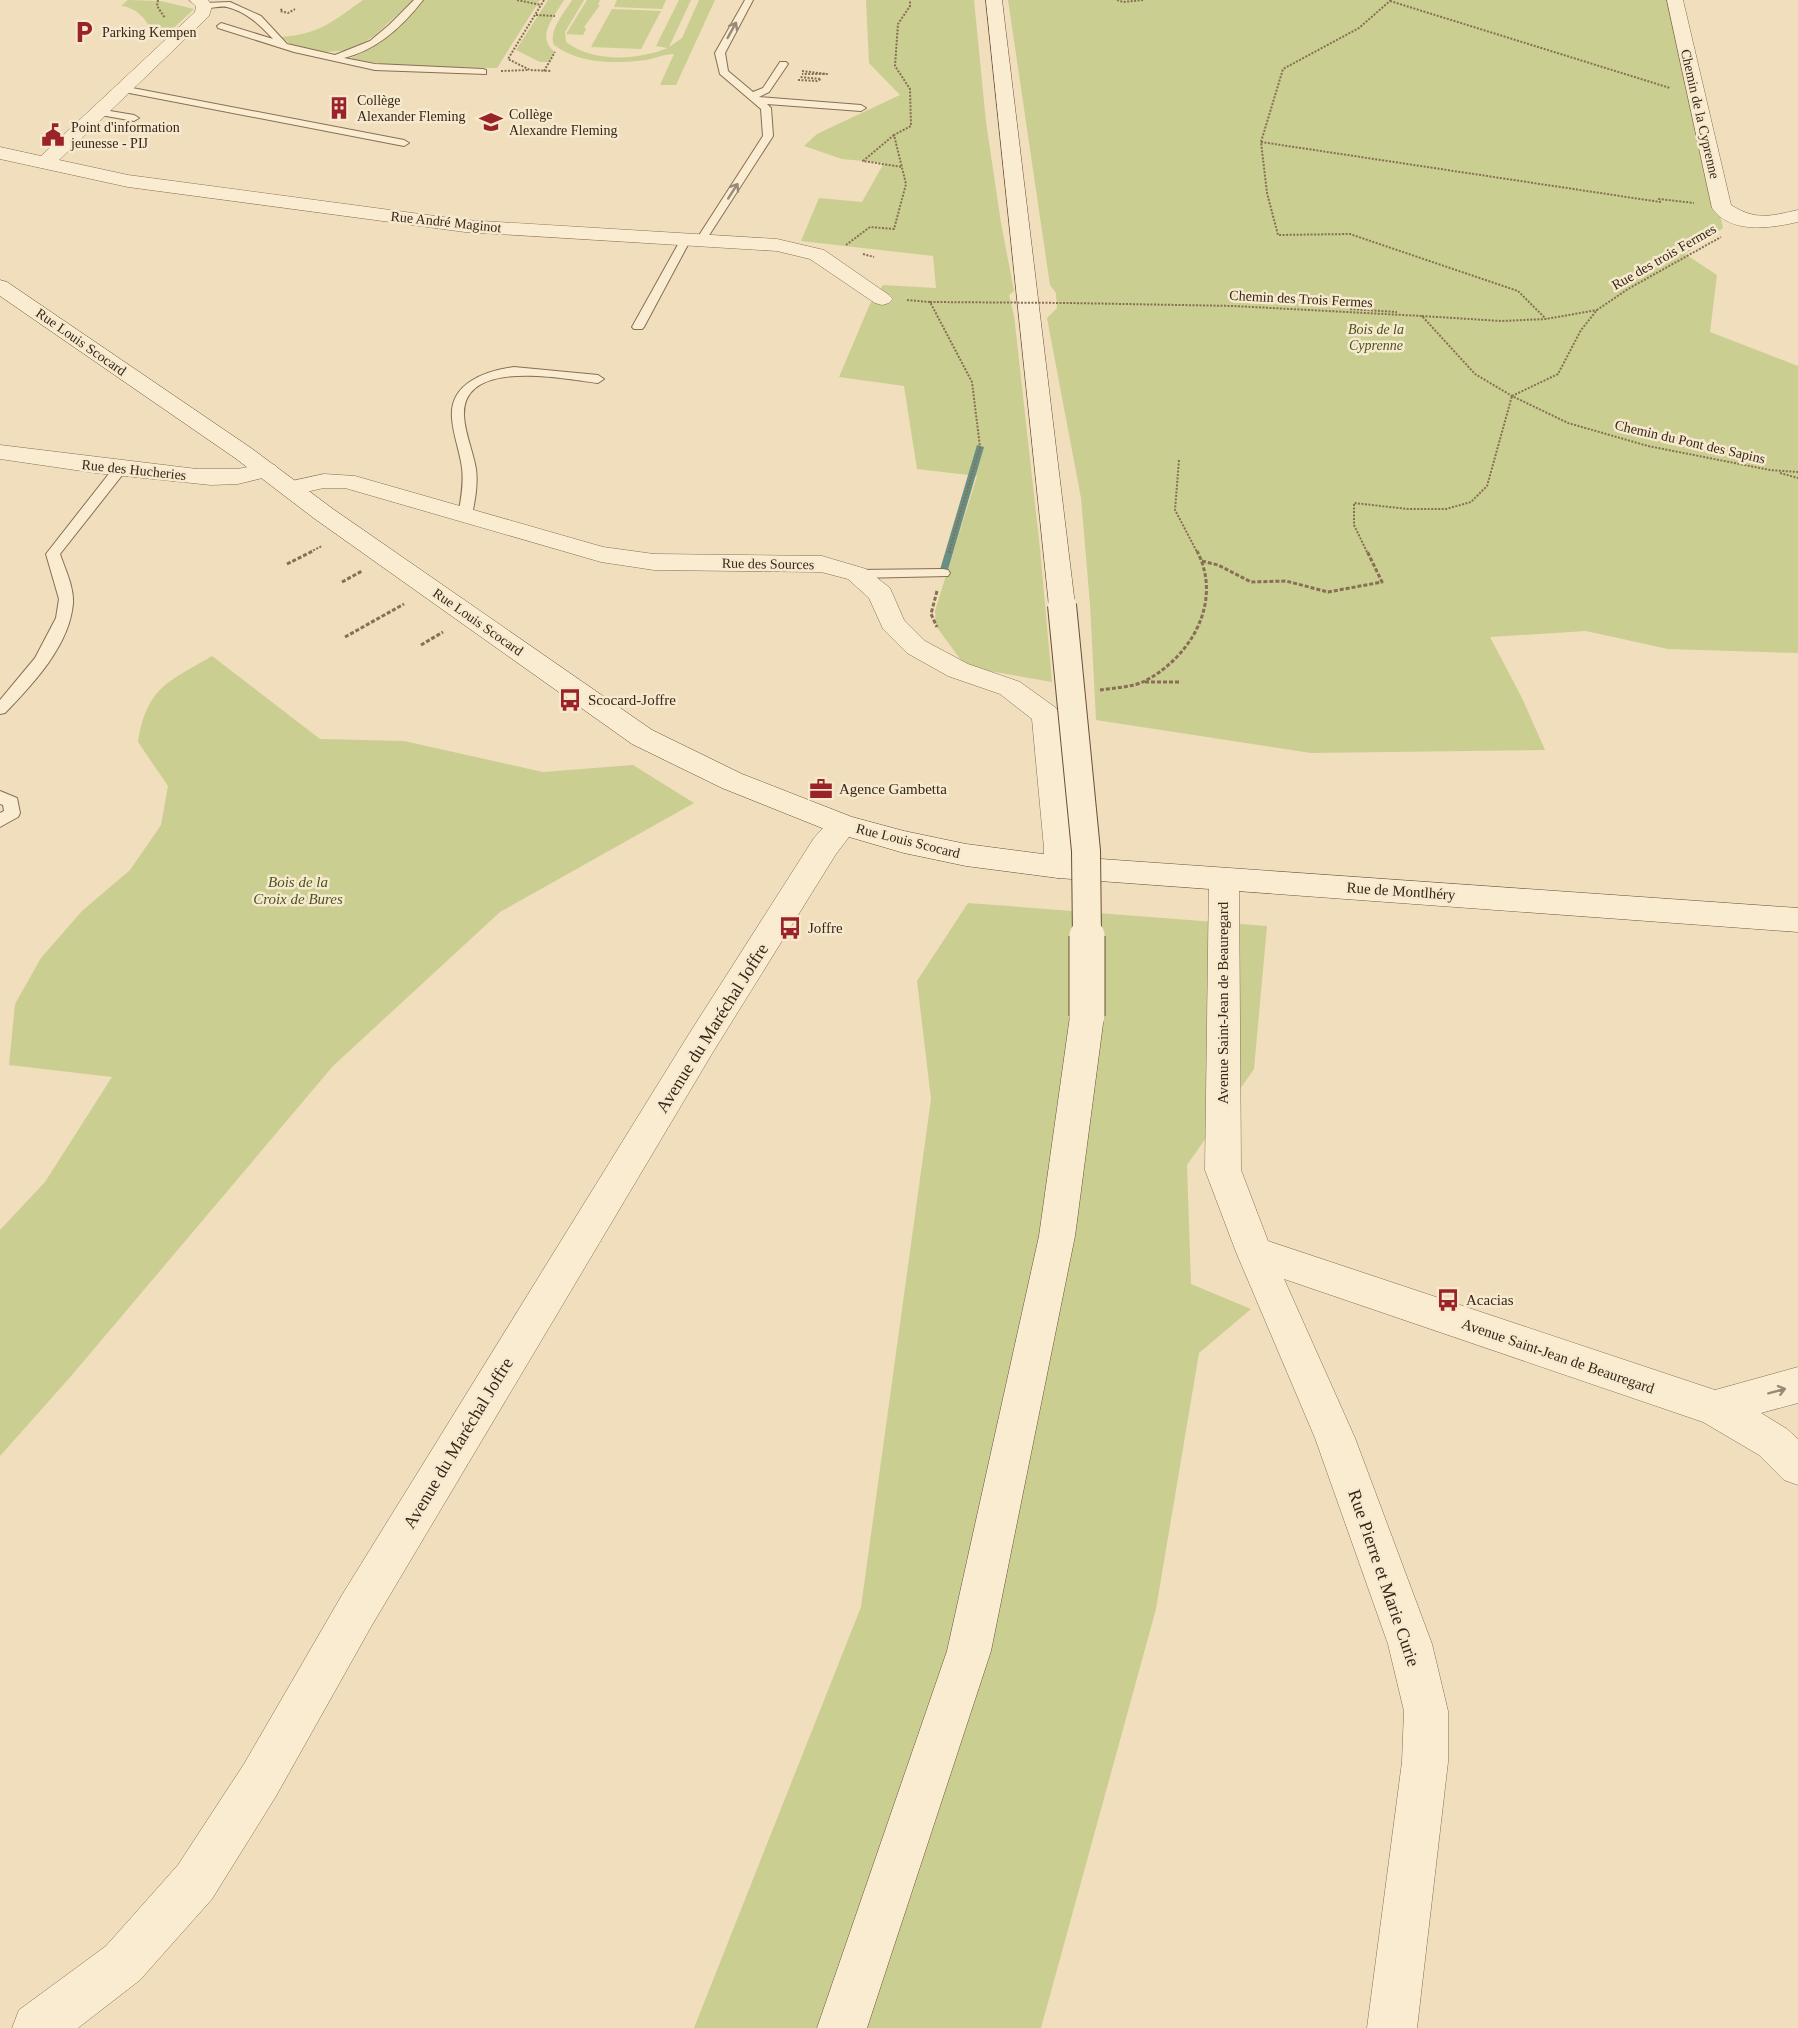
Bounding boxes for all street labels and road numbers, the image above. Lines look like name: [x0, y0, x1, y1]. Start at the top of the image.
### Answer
street label: Chemin de la Cyprenne: [1678, 48, 1722, 180]
street label: Rue André Maginot: [390, 209, 502, 235]
street label: Rue des trois Fermes: [1609, 221, 1719, 293]
street label: Chemin des Trois Fermes: [1229, 288, 1373, 310]
street label: Rue Louis Scocard: [33, 305, 129, 379]
street label: Chemin du Pont des Sapins: [1613, 417, 1767, 467]
street label: Rue des Hucheries: [81, 457, 187, 483]
street label: Rue des Sources: [722, 556, 814, 572]
street label: Rue Louis Scocard: [430, 585, 526, 659]
street label: Rue Louis Scocard: [855, 821, 961, 861]
street label: Rue de Montlhéry: [1346, 879, 1456, 903]
street label: Avenue Saint-Jean de Beauregard: [1215, 901, 1231, 1104]
street label: Avenue du Maréchal Joffre: [652, 940, 772, 1116]
street label: Avenue Saint-Jean de Beauregard: [1460, 1315, 1657, 1397]
street label: Avenue du Maréchal Joffre: [399, 1354, 517, 1532]
street label: Rue Pierre et Marie Curie: [1344, 1487, 1424, 1669]

